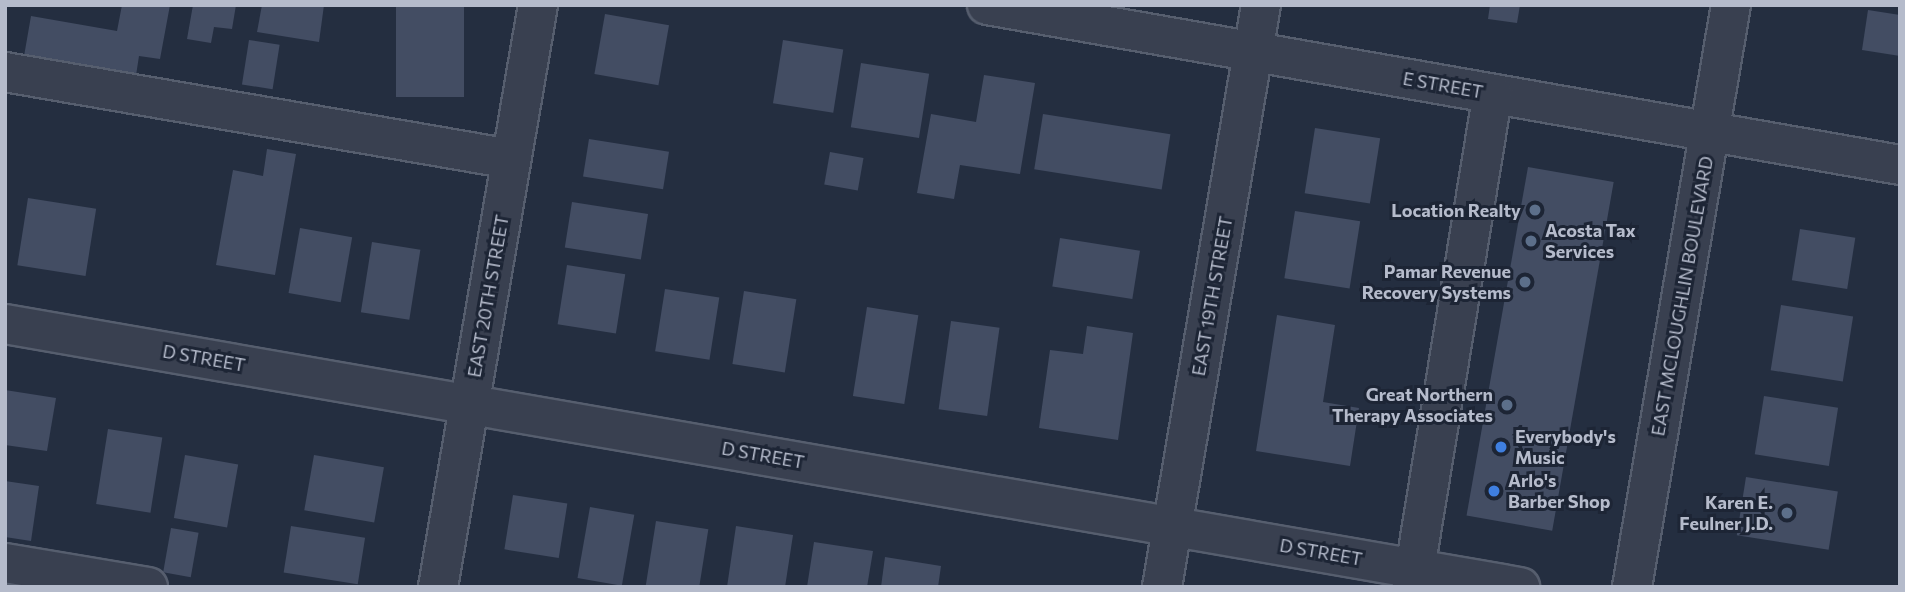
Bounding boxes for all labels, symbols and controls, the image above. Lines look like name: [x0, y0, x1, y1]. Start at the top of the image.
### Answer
street label: E STREET: [1401, 67, 1485, 103]
street label: EAST MCLOUGHLIN BOULEVARD: [1647, 154, 1717, 438]
place label: Location Realty: [1391, 199, 1521, 221]
marker: Location Realty: [1527, 202, 1543, 218]
street label: EAST 20TH STREET: [463, 213, 513, 379]
street label: EAST 19TH STREET: [1187, 214, 1237, 378]
place label: Acosta Tax Services: [1545, 220, 1636, 262]
marker: Acosta Tax Services: [1523, 233, 1539, 249]
place label: Pamar Revenue Recovery Systems: [1362, 261, 1511, 304]
marker: Pamar Revenue Recovery Systems: [1517, 274, 1533, 290]
street label: D STREET: [161, 340, 247, 376]
place label: Great Northern Therapy Associates: [1332, 384, 1493, 426]
marker: Great Northern Therapy Associates: [1499, 397, 1515, 413]
place label: Everybody's Music: [1515, 426, 1616, 468]
street label: D STREET: [720, 437, 806, 473]
marker: Everybody's Music: [1493, 439, 1509, 455]
place label: Arlo's Barber Shop: [1508, 470, 1610, 512]
marker: Arlo's Barber Shop: [1486, 483, 1502, 499]
place label: Karen E. Feulner J.D.: [1679, 492, 1773, 534]
marker: Karen E. Feulner J.D.: [1779, 505, 1795, 521]
street label: D STREET: [1278, 534, 1364, 570]

